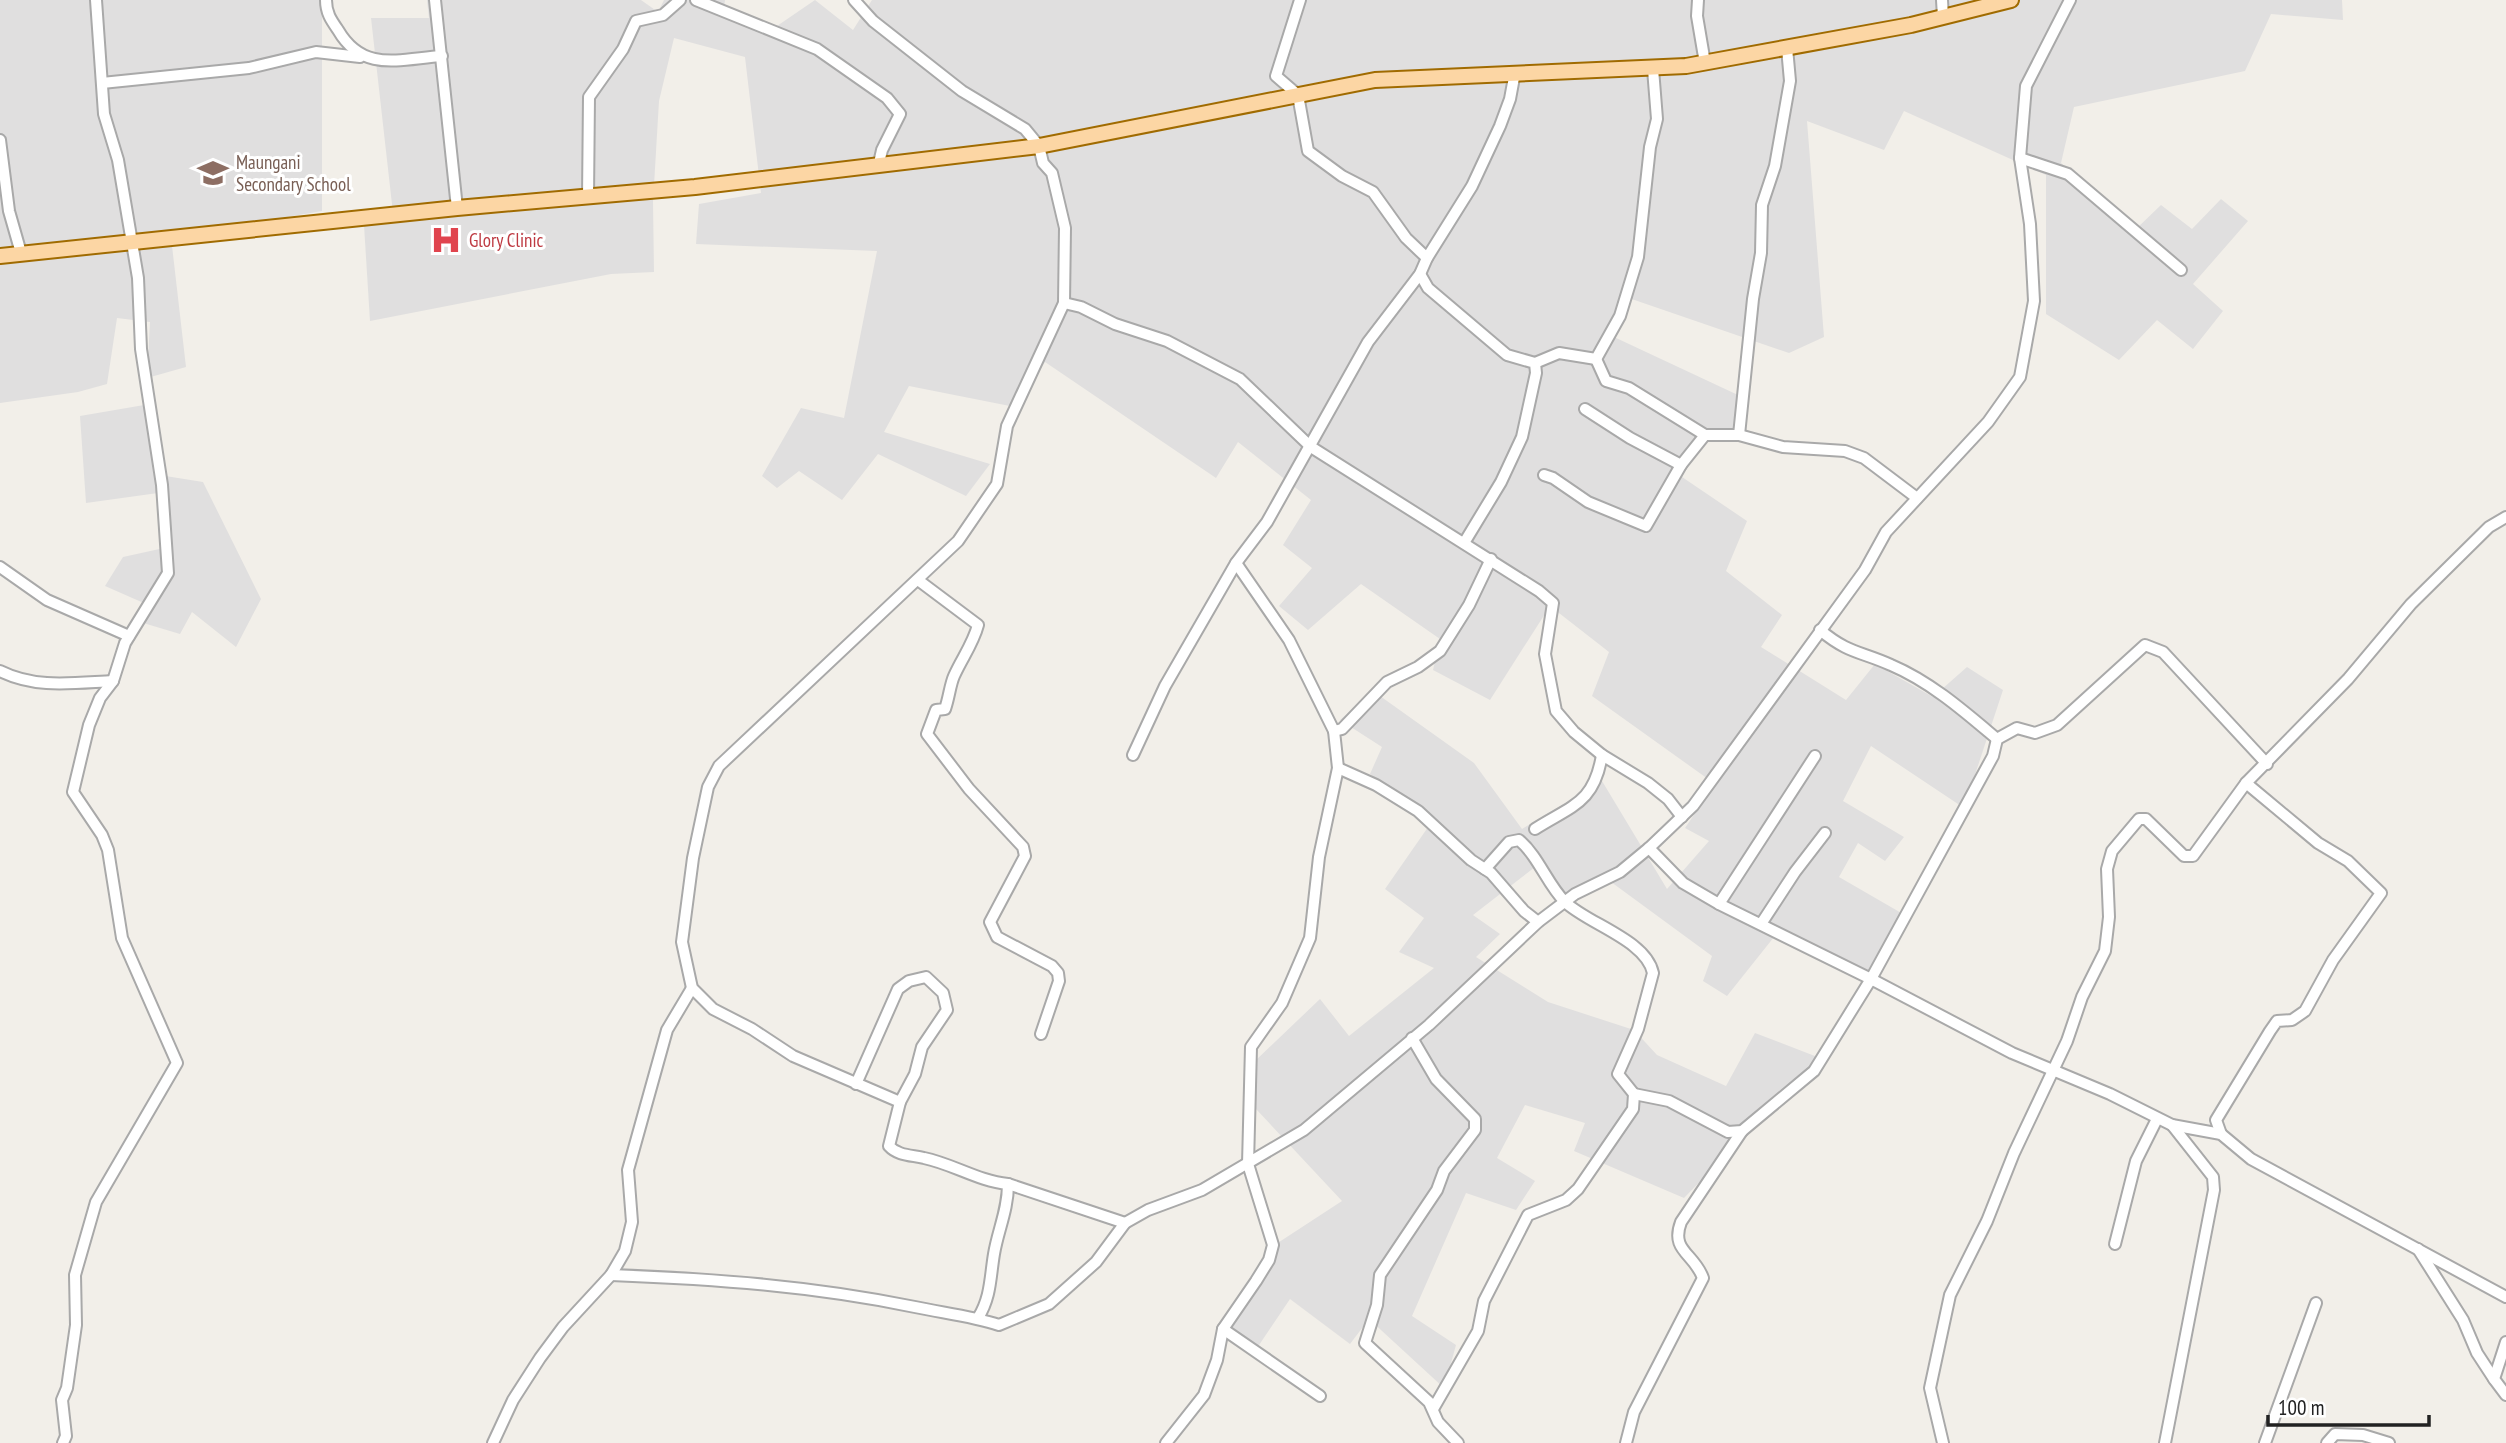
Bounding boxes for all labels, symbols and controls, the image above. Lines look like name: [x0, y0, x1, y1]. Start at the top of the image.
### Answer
place label: Maungani Secondary School: [236, 150, 351, 196]
school or university icon: Maungani Secondary School: [196, 156, 230, 190]
hospital icon: Glory Clinic: [429, 223, 463, 257]
place label: Glory Clinic: [469, 228, 544, 252]
scale bar: [2268, 1384, 2429, 1428]
text: 100 m: [2278, 1394, 2324, 1421]

